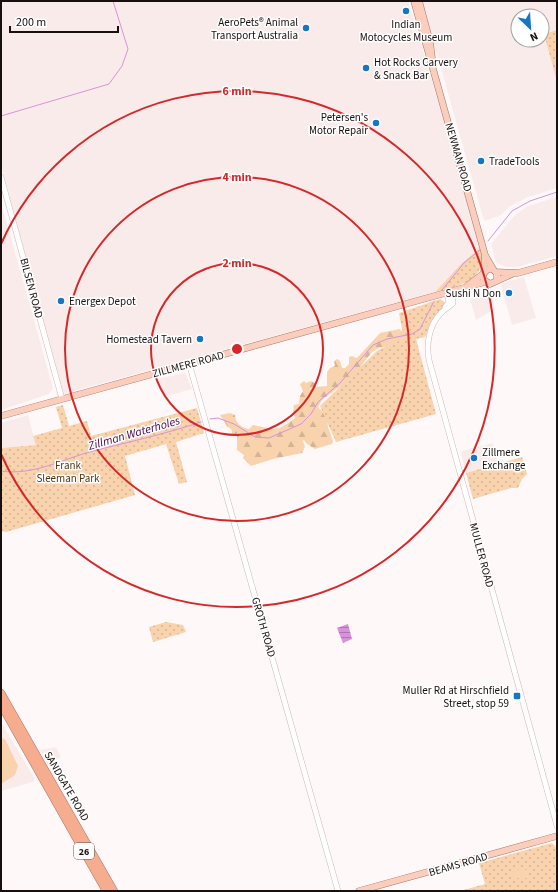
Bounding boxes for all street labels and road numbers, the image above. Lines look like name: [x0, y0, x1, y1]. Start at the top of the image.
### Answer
street label: NEWMAN ROAD: [442, 121, 476, 194]
street label: BILSEN ROAD: [16, 256, 47, 320]
street label: ZILLMERE ROAD: [151, 348, 226, 381]
street label: MULLER ROAD: [466, 521, 497, 589]
street label: GROTH ROAD: [248, 595, 279, 659]
street label: SANDGATE ROAD: [41, 749, 93, 824]
road number: 26: [74, 843, 94, 859]
street label: BEAMS ROAD: [427, 849, 490, 880]

